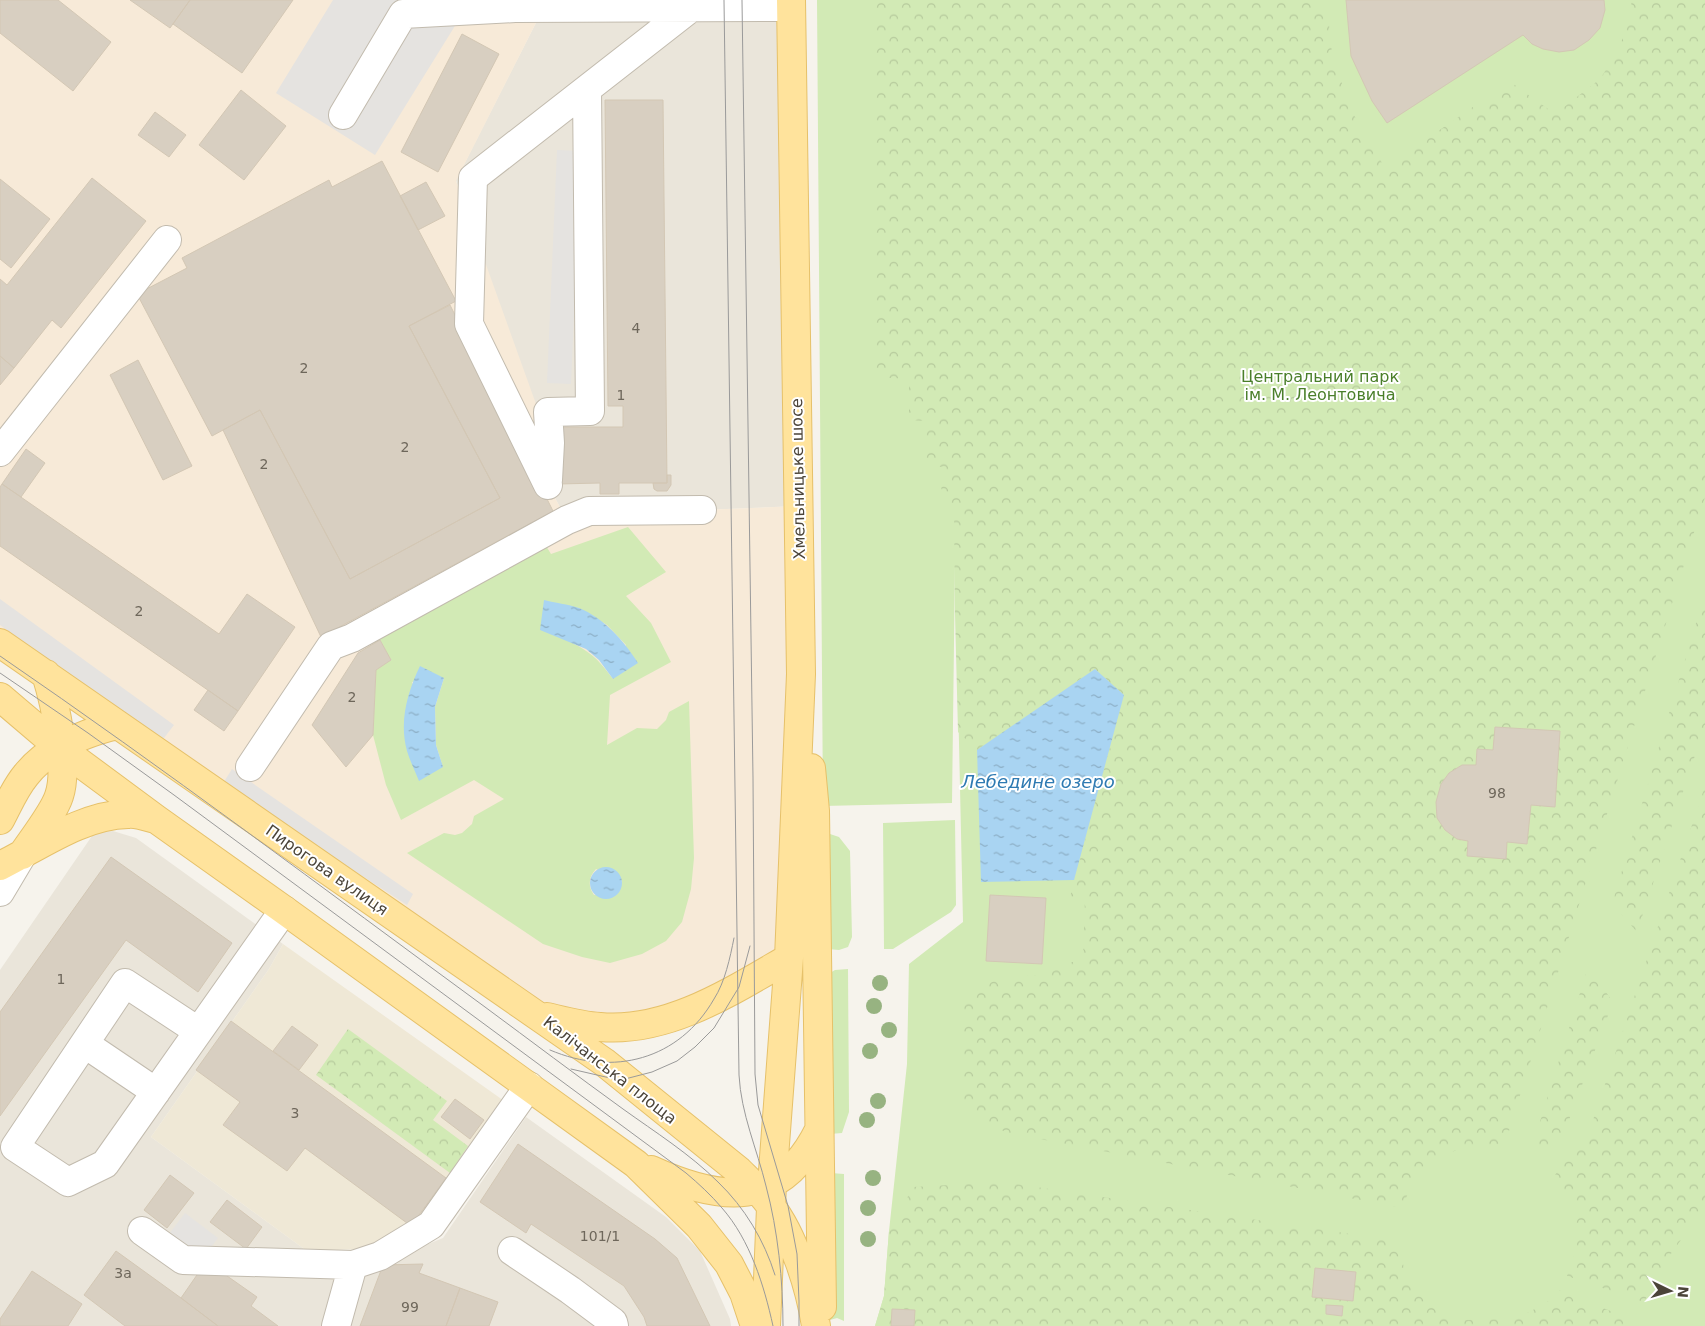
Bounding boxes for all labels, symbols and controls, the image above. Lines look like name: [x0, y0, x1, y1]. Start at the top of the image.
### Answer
house number: 4: [632, 320, 641, 336]
house number: 2: [300, 360, 308, 376]
park label: Центральний парк ім. М. Леонтовича: [1241, 367, 1399, 404]
house number: 1: [617, 387, 625, 403]
street label: Хмельницьке шосе: [787, 398, 809, 560]
house number: 2: [401, 439, 409, 455]
house number: 2: [260, 456, 268, 472]
house number: 2: [135, 603, 143, 619]
house number: 2: [348, 689, 356, 705]
water label: Лебедине озеро: [960, 771, 1115, 792]
house number: 98: [1488, 785, 1506, 801]
street label: Пирогова вулиця: [262, 821, 392, 919]
house number: 1: [57, 971, 65, 987]
street label: Калічанська площа: [540, 1012, 680, 1128]
house number: 3: [291, 1105, 299, 1121]
house number: 101/1: [580, 1228, 620, 1244]
house number: 3а: [114, 1265, 132, 1281]
north arrow: [1645, 1266, 1695, 1316]
text: N: [1674, 1286, 1691, 1299]
house number: 99: [401, 1299, 419, 1315]

